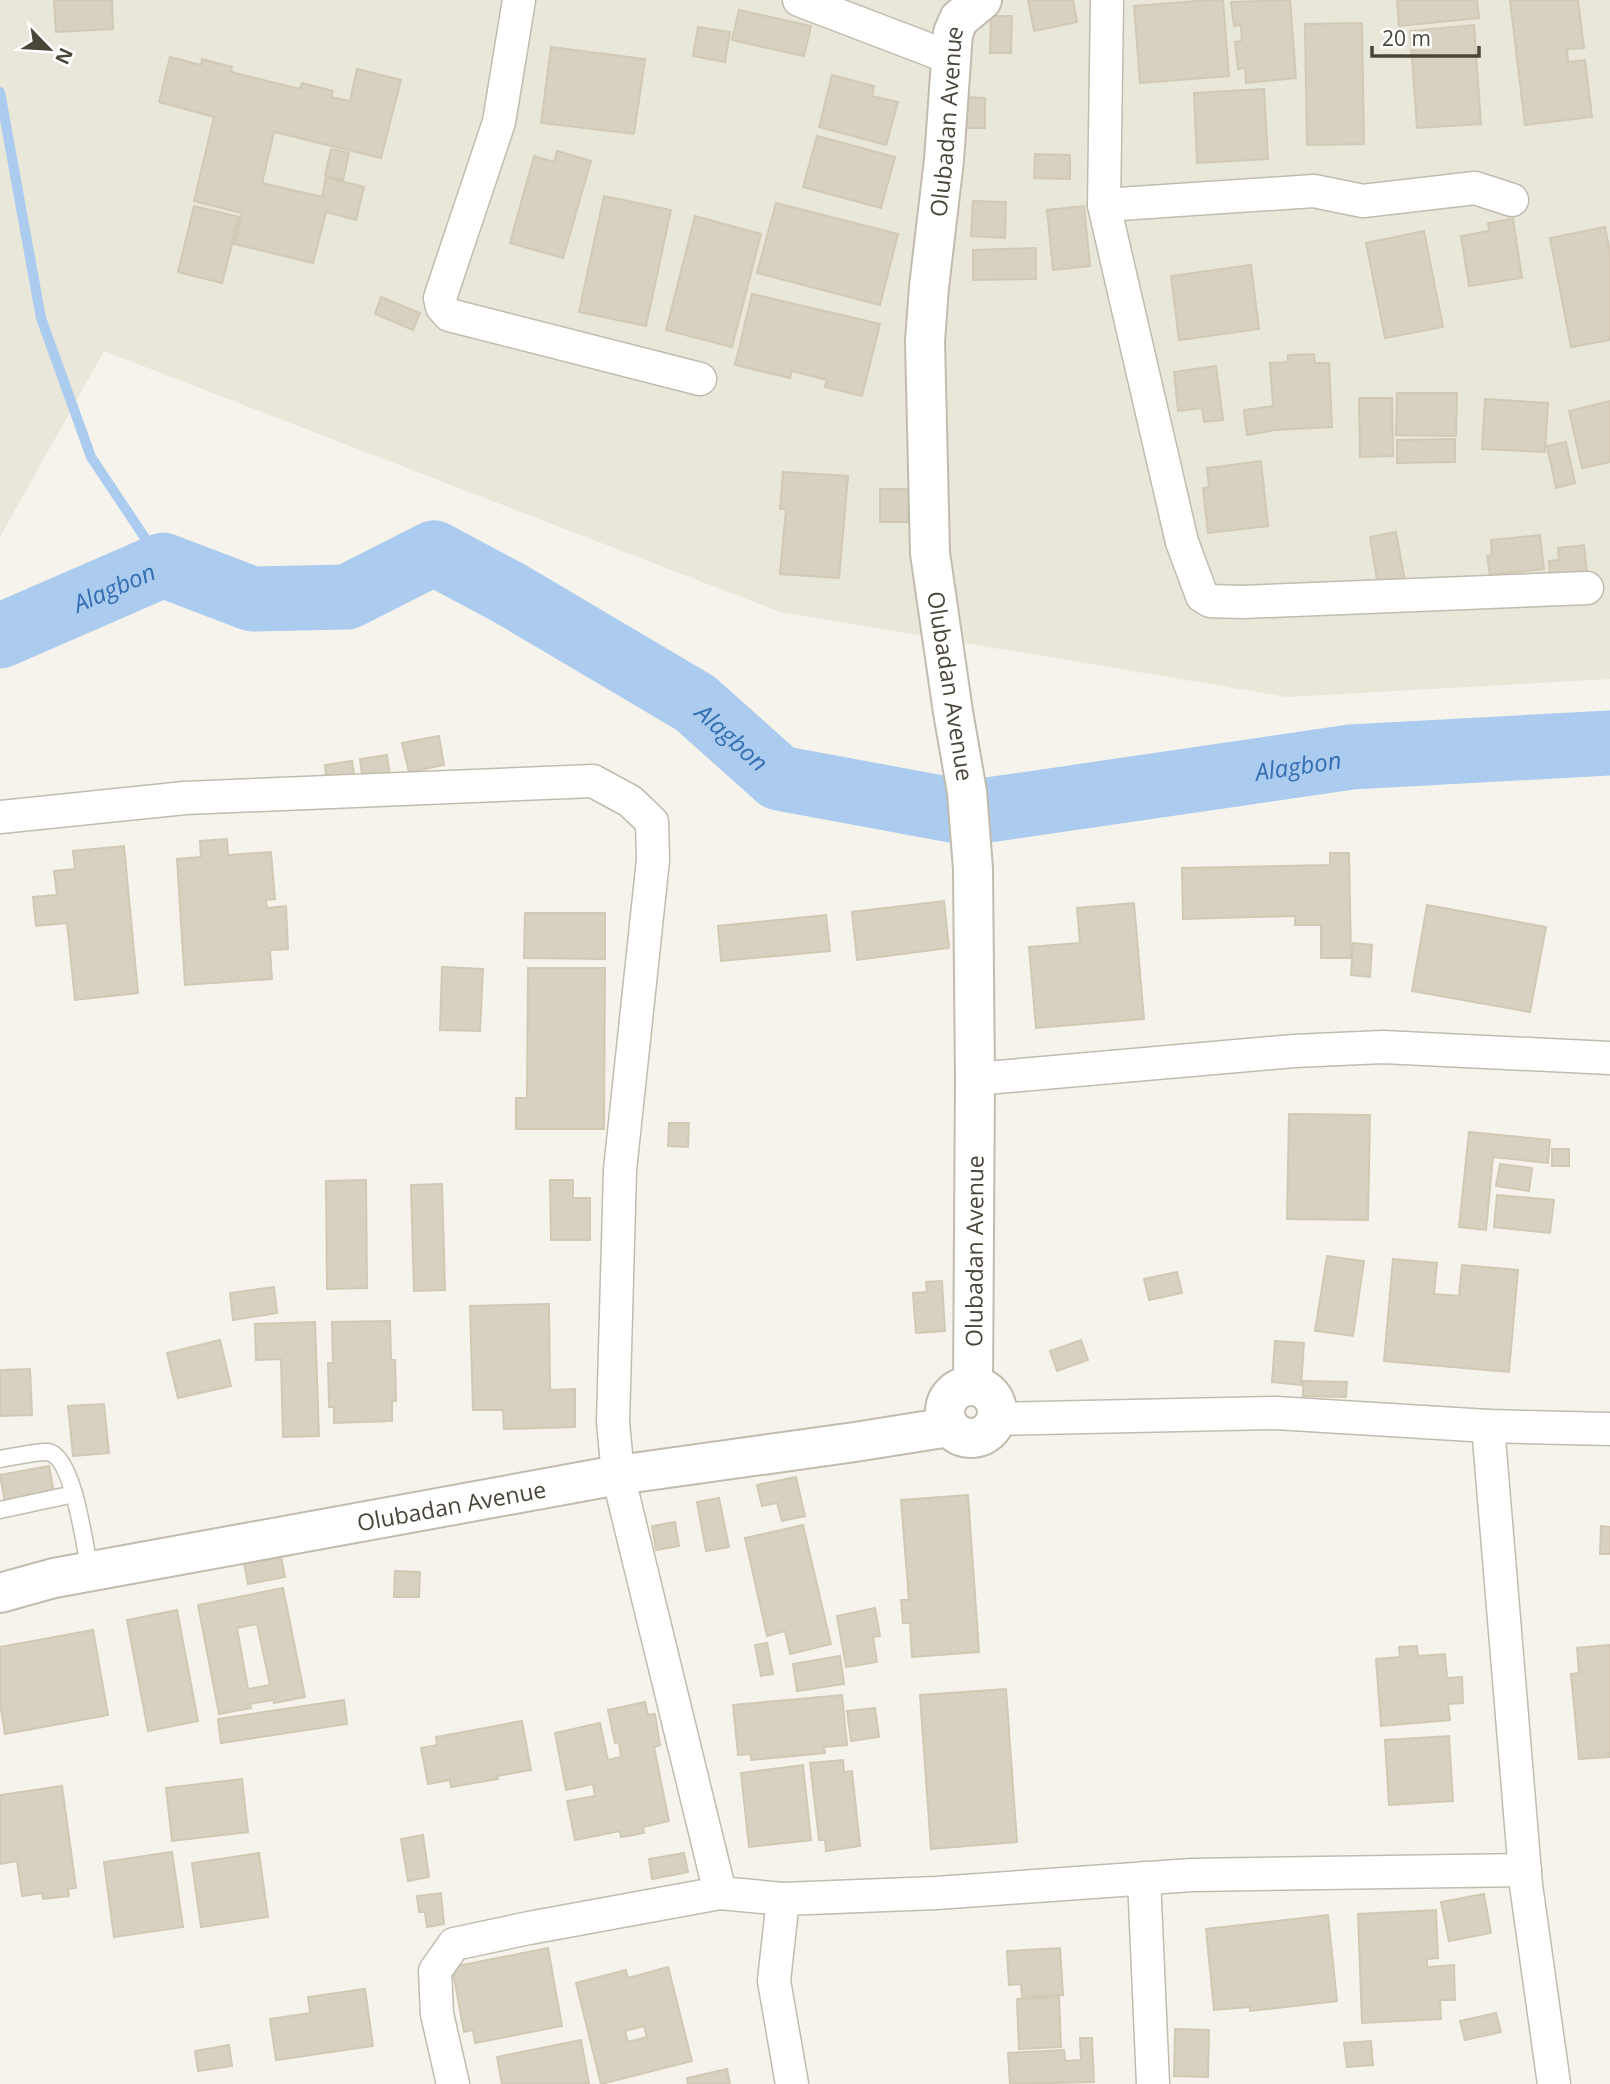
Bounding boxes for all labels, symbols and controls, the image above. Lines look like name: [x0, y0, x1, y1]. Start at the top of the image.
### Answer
north arrow: [14, 14, 84, 84]
scale bar: [1372, 14, 1479, 58]
street label: Olubadan Avenue: [921, 20, 971, 219]
text: 20 m: [1382, 24, 1431, 52]
text: N: [49, 44, 79, 69]
water label: Alagbon: [65, 554, 160, 620]
street label: Olubadan Avenue: [920, 589, 982, 783]
water label: Alagbon: [688, 694, 776, 778]
water label: Alagbon: [1251, 742, 1343, 788]
street label: Olubadan Avenue: [957, 1155, 991, 1347]
street label: Olubadan Avenue: [354, 1472, 549, 1538]

